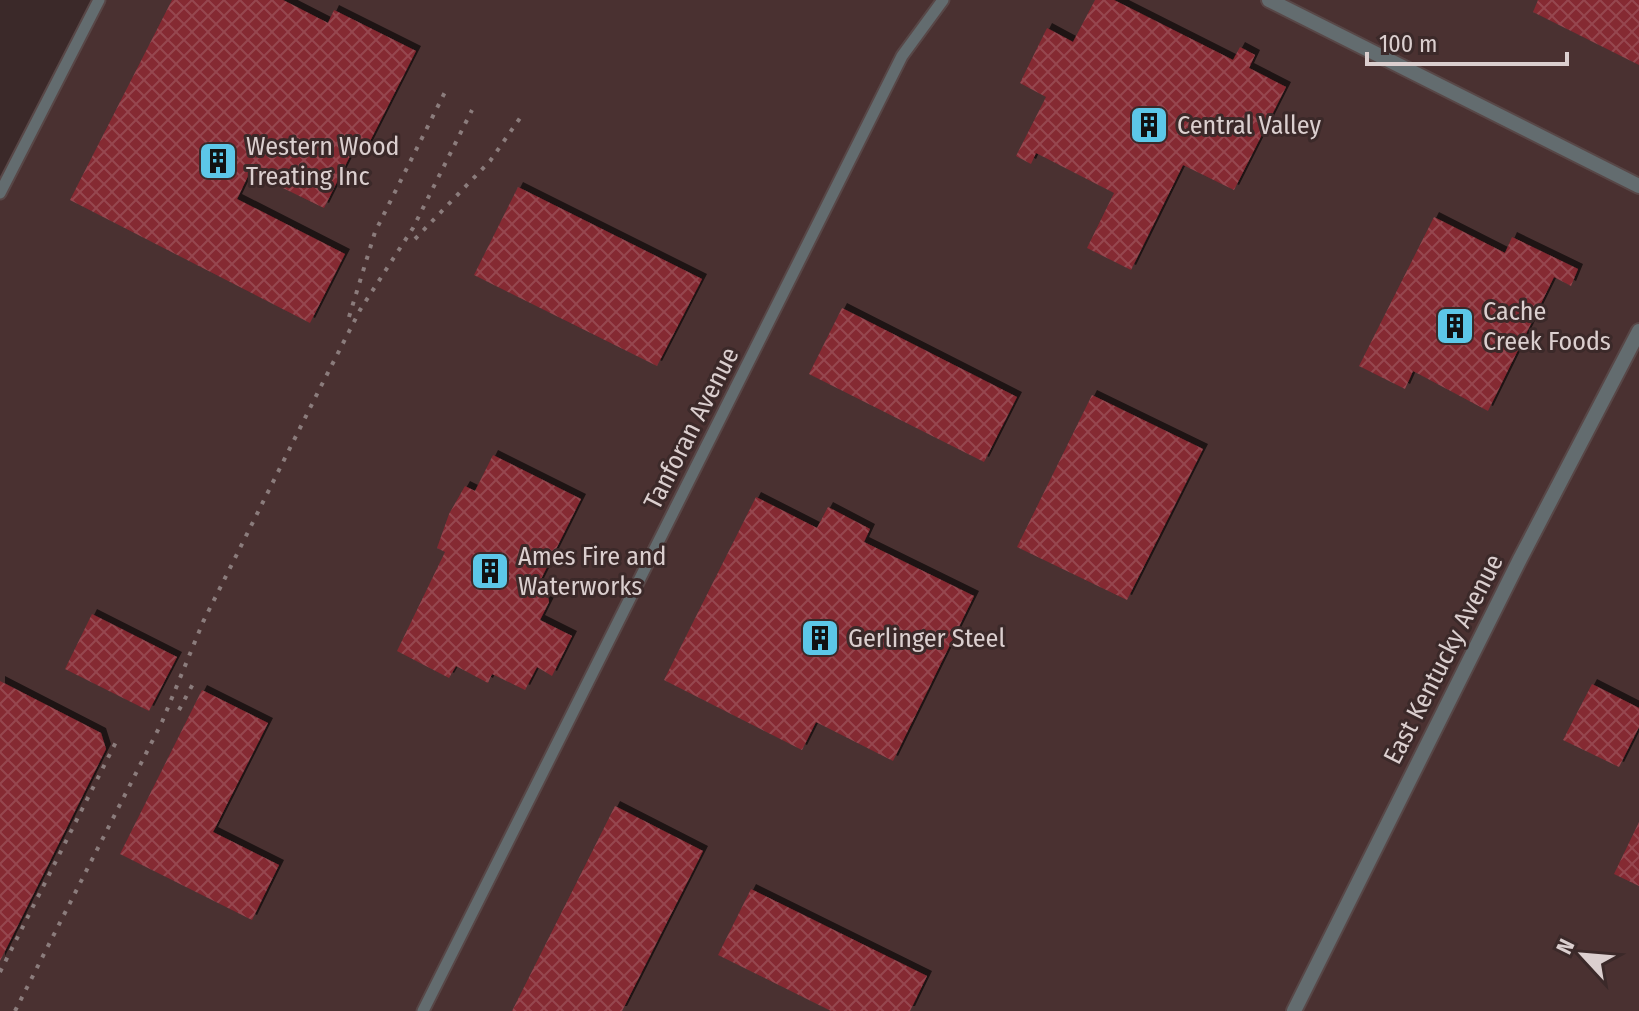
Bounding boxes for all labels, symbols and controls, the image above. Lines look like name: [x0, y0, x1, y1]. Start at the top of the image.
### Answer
scale bar: [1367, 16, 1567, 66]
text: 100 m: [1379, 30, 1437, 58]
building icon: Central Valley: [1128, 104, 1170, 146]
place label: Central Valley: [1177, 110, 1321, 141]
place label: Western Wood Treating Inc: [246, 131, 400, 192]
building icon: Western Wood Treating Inc: [197, 140, 239, 182]
place label: Cache Creek Foods: [1483, 296, 1611, 357]
building icon: Cache Creek Foods: [1434, 305, 1476, 347]
street label: Tanforan Avenue: [637, 342, 746, 514]
place label: Ames Fire and Waterworks: [518, 541, 667, 602]
street label: East Kentucky Avenue: [1377, 549, 1510, 769]
building icon: Ames Fire and Waterworks: [469, 550, 511, 592]
building icon: Gerlinger Steel: [799, 617, 841, 659]
place label: Gerlinger Steel: [848, 623, 1005, 654]
north arrow: [1543, 915, 1623, 995]
text: N: [1550, 935, 1580, 958]

